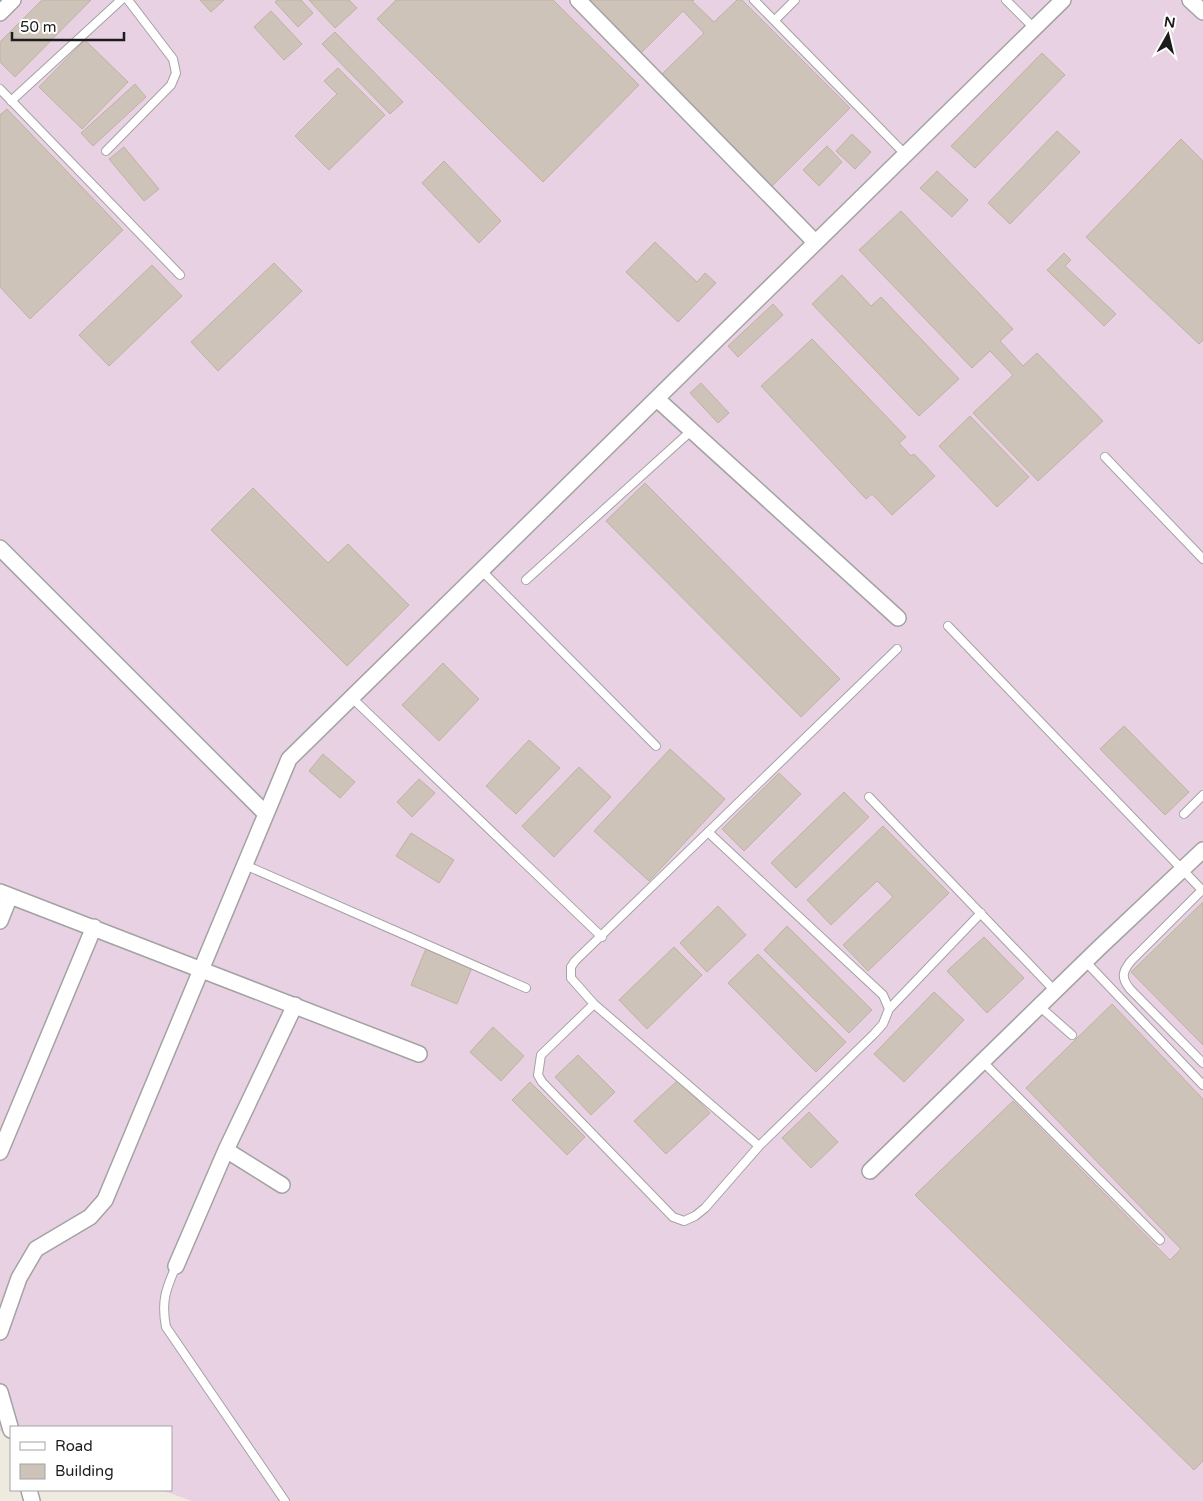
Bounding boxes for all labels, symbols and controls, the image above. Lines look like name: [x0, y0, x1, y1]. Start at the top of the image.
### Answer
scale bar: [12, 10, 125, 42]
north arrow: [1143, 10, 1193, 60]
text: N: [1163, 13, 1176, 32]
text: 50 m: [20, 18, 57, 36]
legend: [10, 1426, 172, 1491]
text: Road: [55, 1437, 93, 1455]
text: Building: [55, 1462, 114, 1480]

